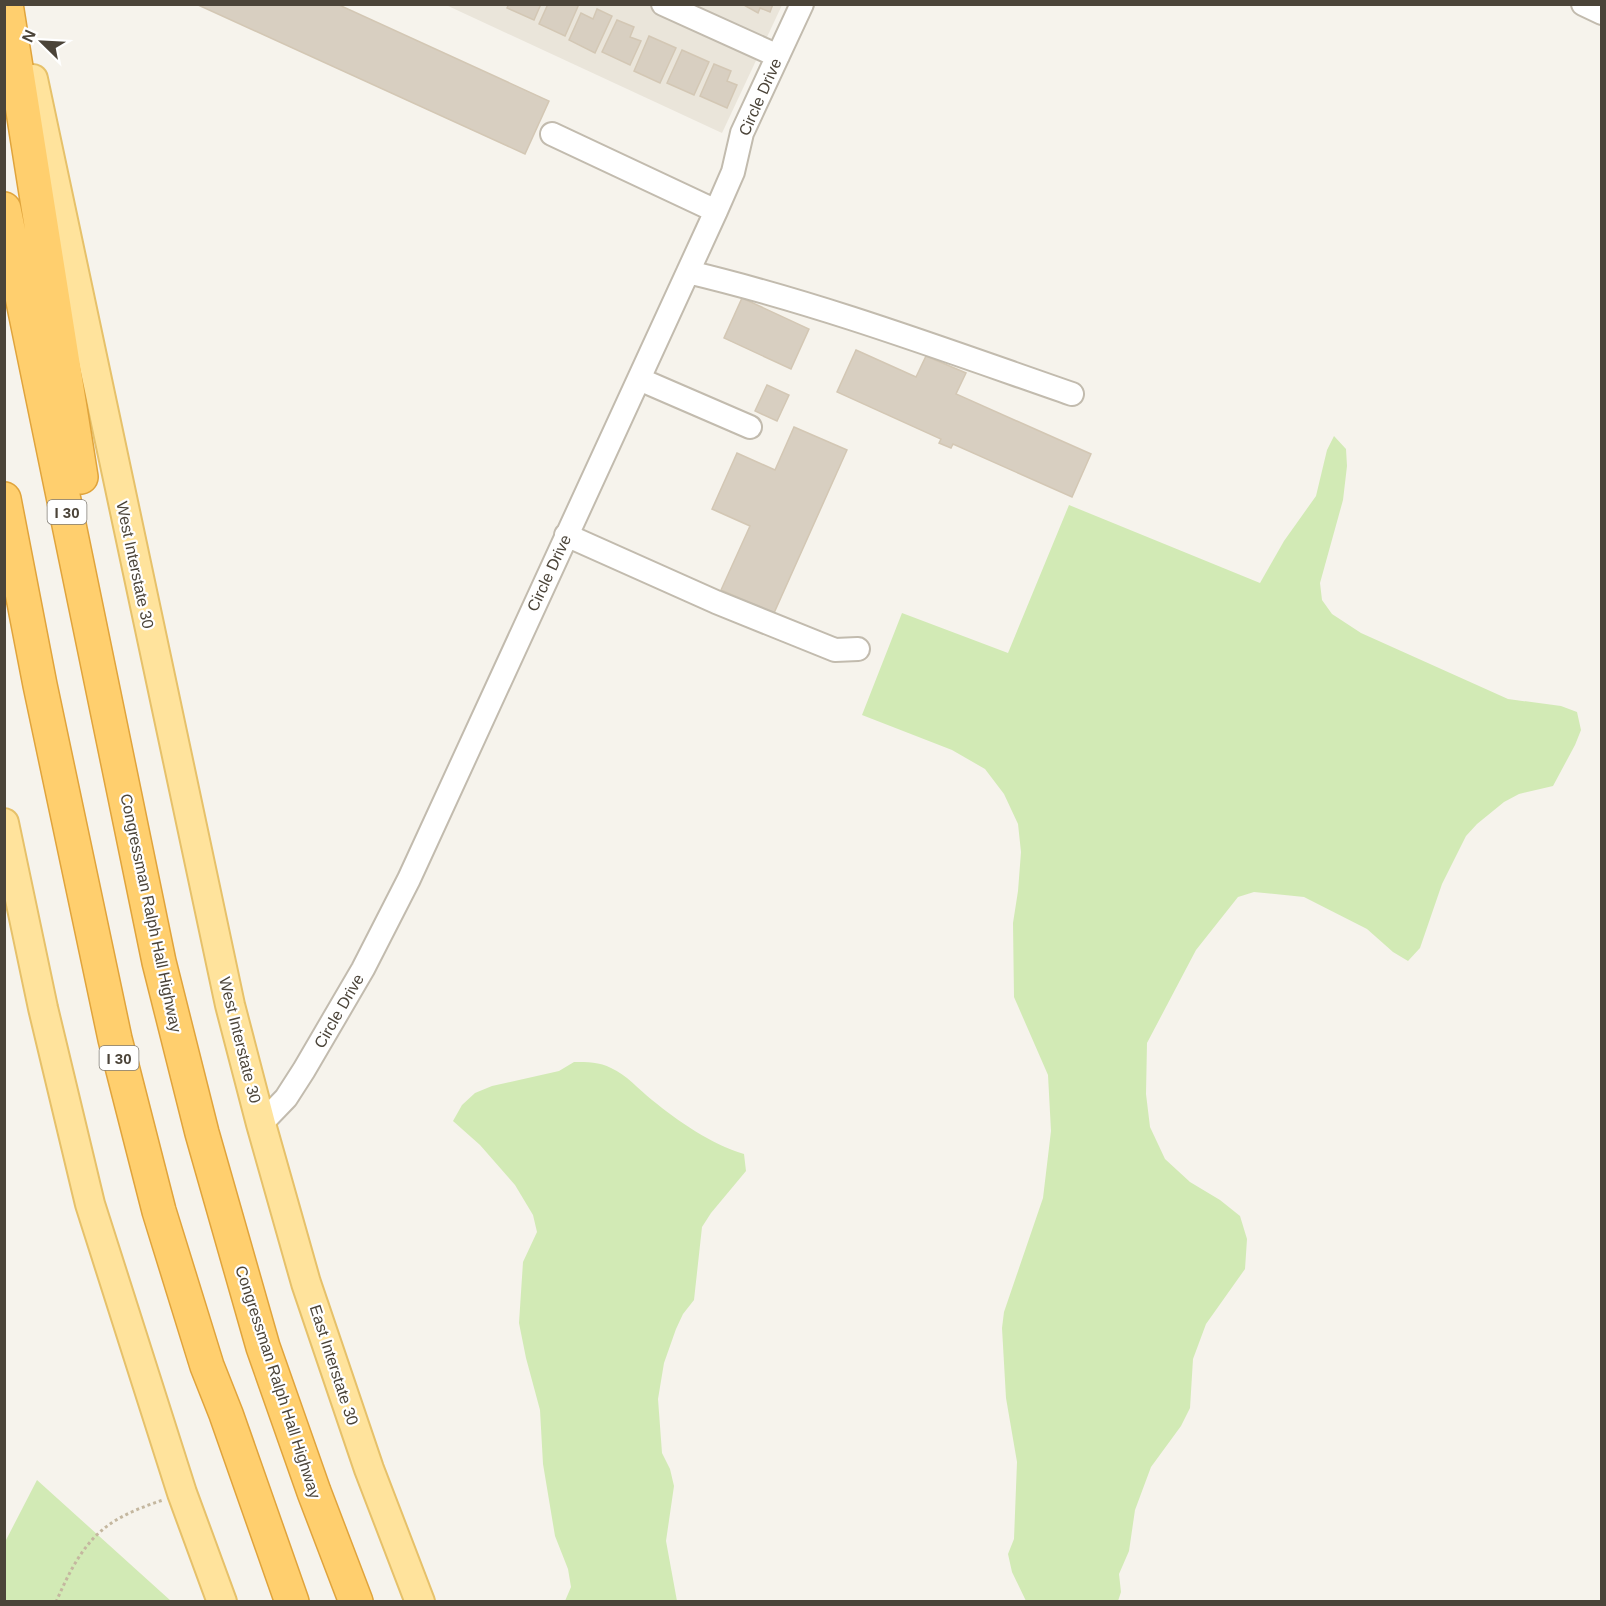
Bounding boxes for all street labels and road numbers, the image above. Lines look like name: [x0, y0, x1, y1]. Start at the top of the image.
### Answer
street label: Circle Drive: [735, 56, 785, 138]
road number: I 30: [48, 500, 86, 524]
street label: West Interstate 30: [113, 500, 157, 630]
street label: Circle Drive: [524, 532, 574, 614]
street label: Congressman Ralph Hall Highway: [117, 792, 185, 1034]
street label: Circle Drive: [311, 971, 367, 1051]
street label: West Interstate 30: [216, 975, 264, 1105]
road number: I 30: [100, 1046, 138, 1070]
street label: Congressman Ralph Hall Highway: [232, 1264, 324, 1500]
street label: East Interstate 30: [307, 1303, 361, 1427]

